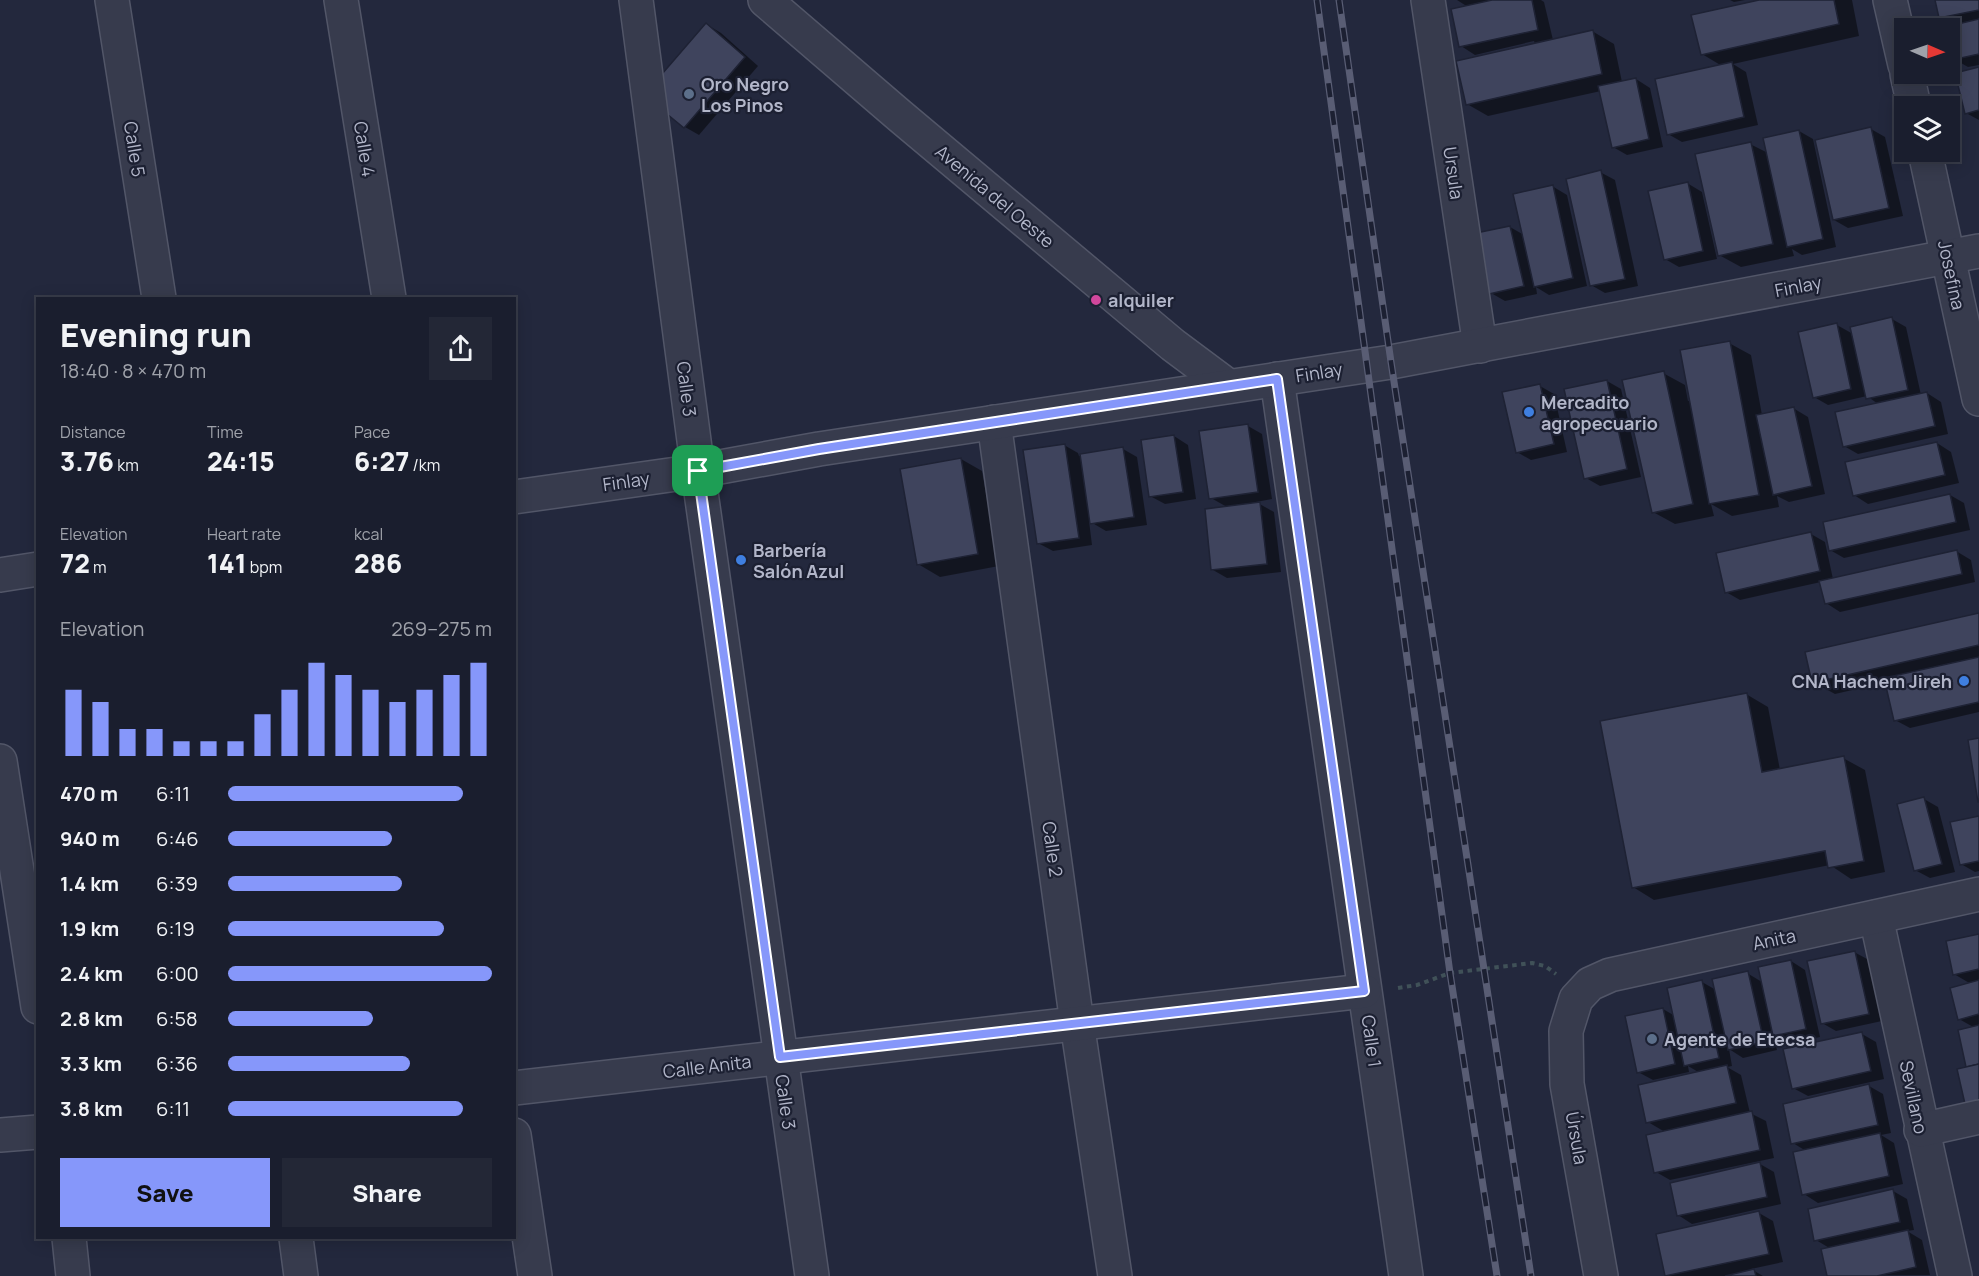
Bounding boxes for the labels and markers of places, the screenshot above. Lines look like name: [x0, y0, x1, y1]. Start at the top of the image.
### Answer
place label: Oro Negro Los Pinos: [701, 72, 789, 117]
marker: Oro Negro Los Pinos: [682, 87, 696, 101]
place label: alquiler: [1108, 288, 1174, 312]
marker: alquiler: [1089, 293, 1103, 307]
place label: Mercadito agropecuario: [1541, 390, 1658, 435]
marker: Mercadito agropecuario: [1522, 405, 1536, 419]
pin: [672, 445, 723, 496]
place label: Barbería Salón Azul: [753, 538, 844, 583]
marker: Barbería Salón Azul: [734, 553, 748, 567]
place label: CNA Hachem Jireh: [1792, 669, 1952, 693]
marker: CNA Hachem Jireh: [1957, 674, 1971, 688]
place label: Agente de Etecsa: [1664, 1027, 1815, 1051]
marker: Agente de Etecsa: [1645, 1032, 1659, 1046]

